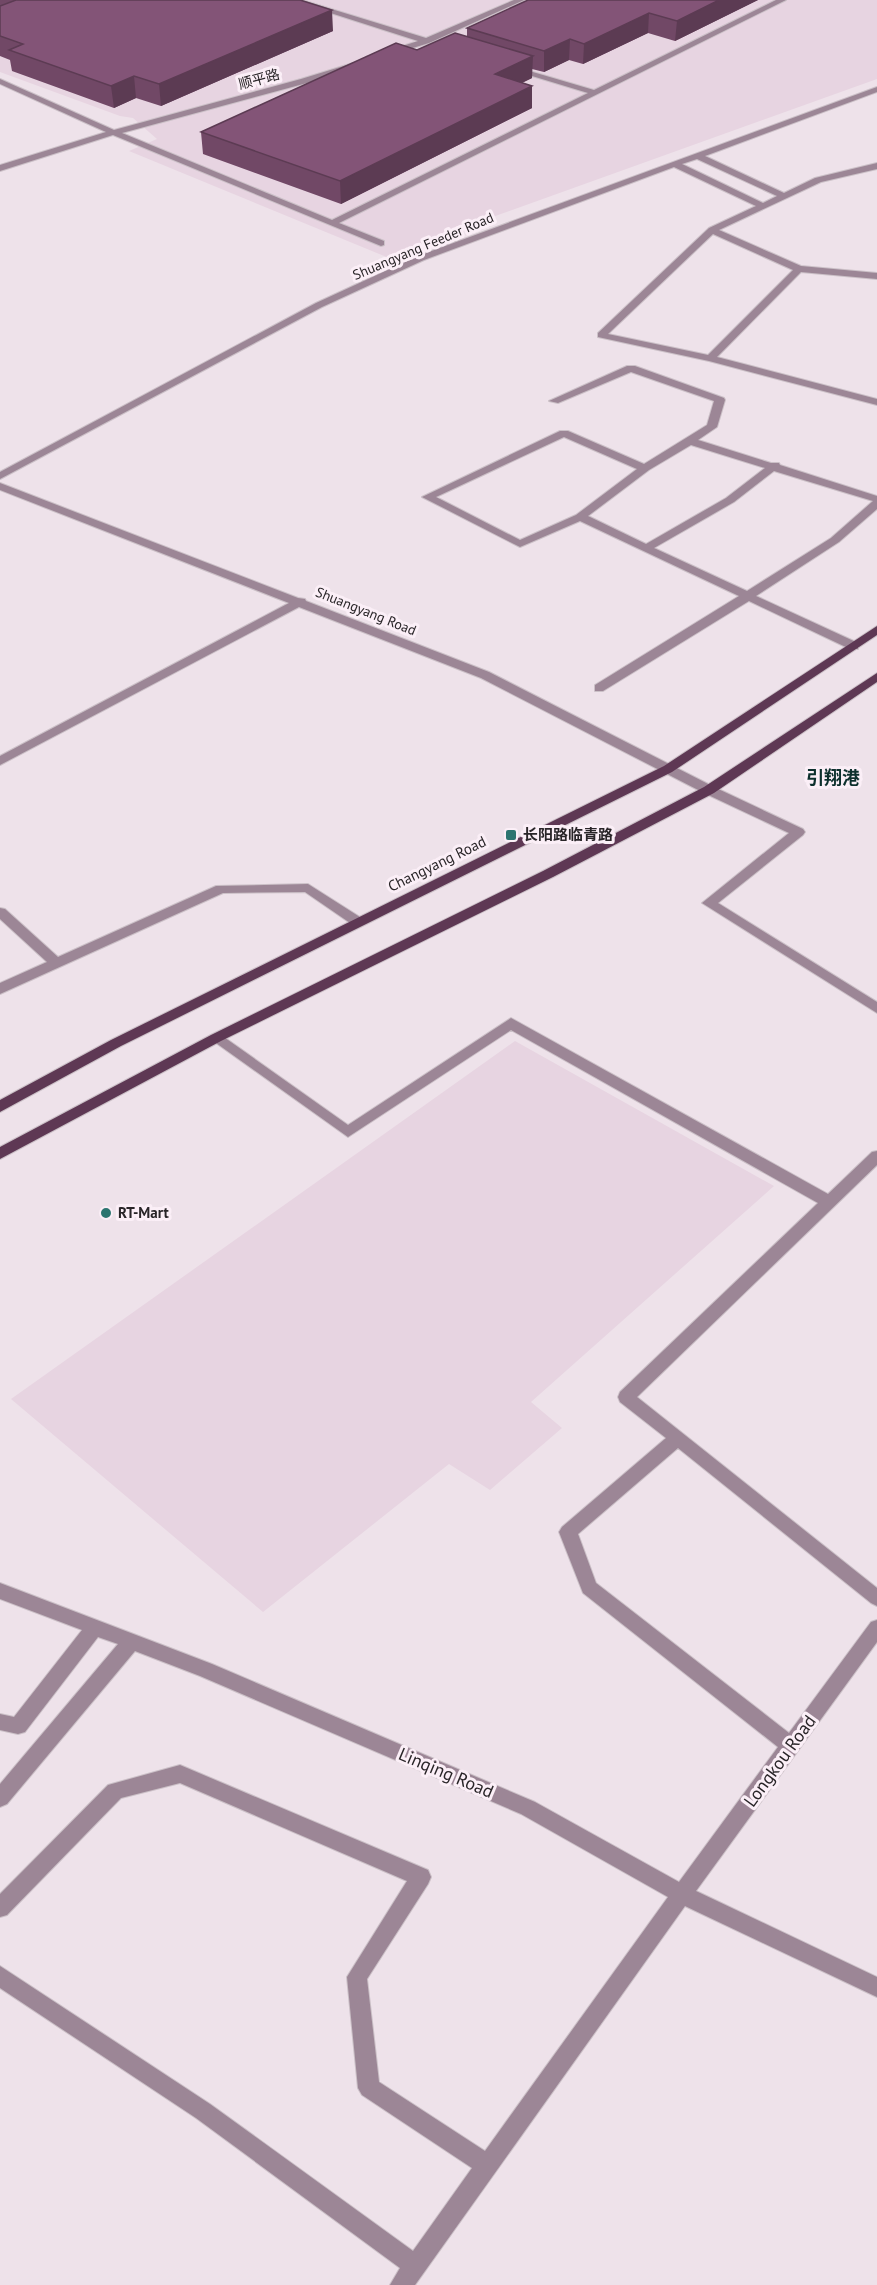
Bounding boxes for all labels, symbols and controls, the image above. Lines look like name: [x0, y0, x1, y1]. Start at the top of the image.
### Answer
street label: 顺平路: [236, 65, 282, 93]
street label: Shuangyang Feeder Road: [350, 208, 496, 284]
street label: Shuangyang Road: [313, 583, 419, 639]
district label: 引翔港: [806, 766, 860, 789]
place label: 长阳路临青路: [523, 825, 613, 844]
marker: 长阳路临青路: [504, 828, 518, 842]
street label: Changyang Road: [385, 832, 489, 896]
place label: RT-Mart: [118, 1203, 169, 1222]
marker: RT-Mart: [99, 1206, 113, 1220]
street label: Longkou Road: [739, 1710, 821, 1811]
street label: Linqing Road: [395, 1742, 497, 1803]

